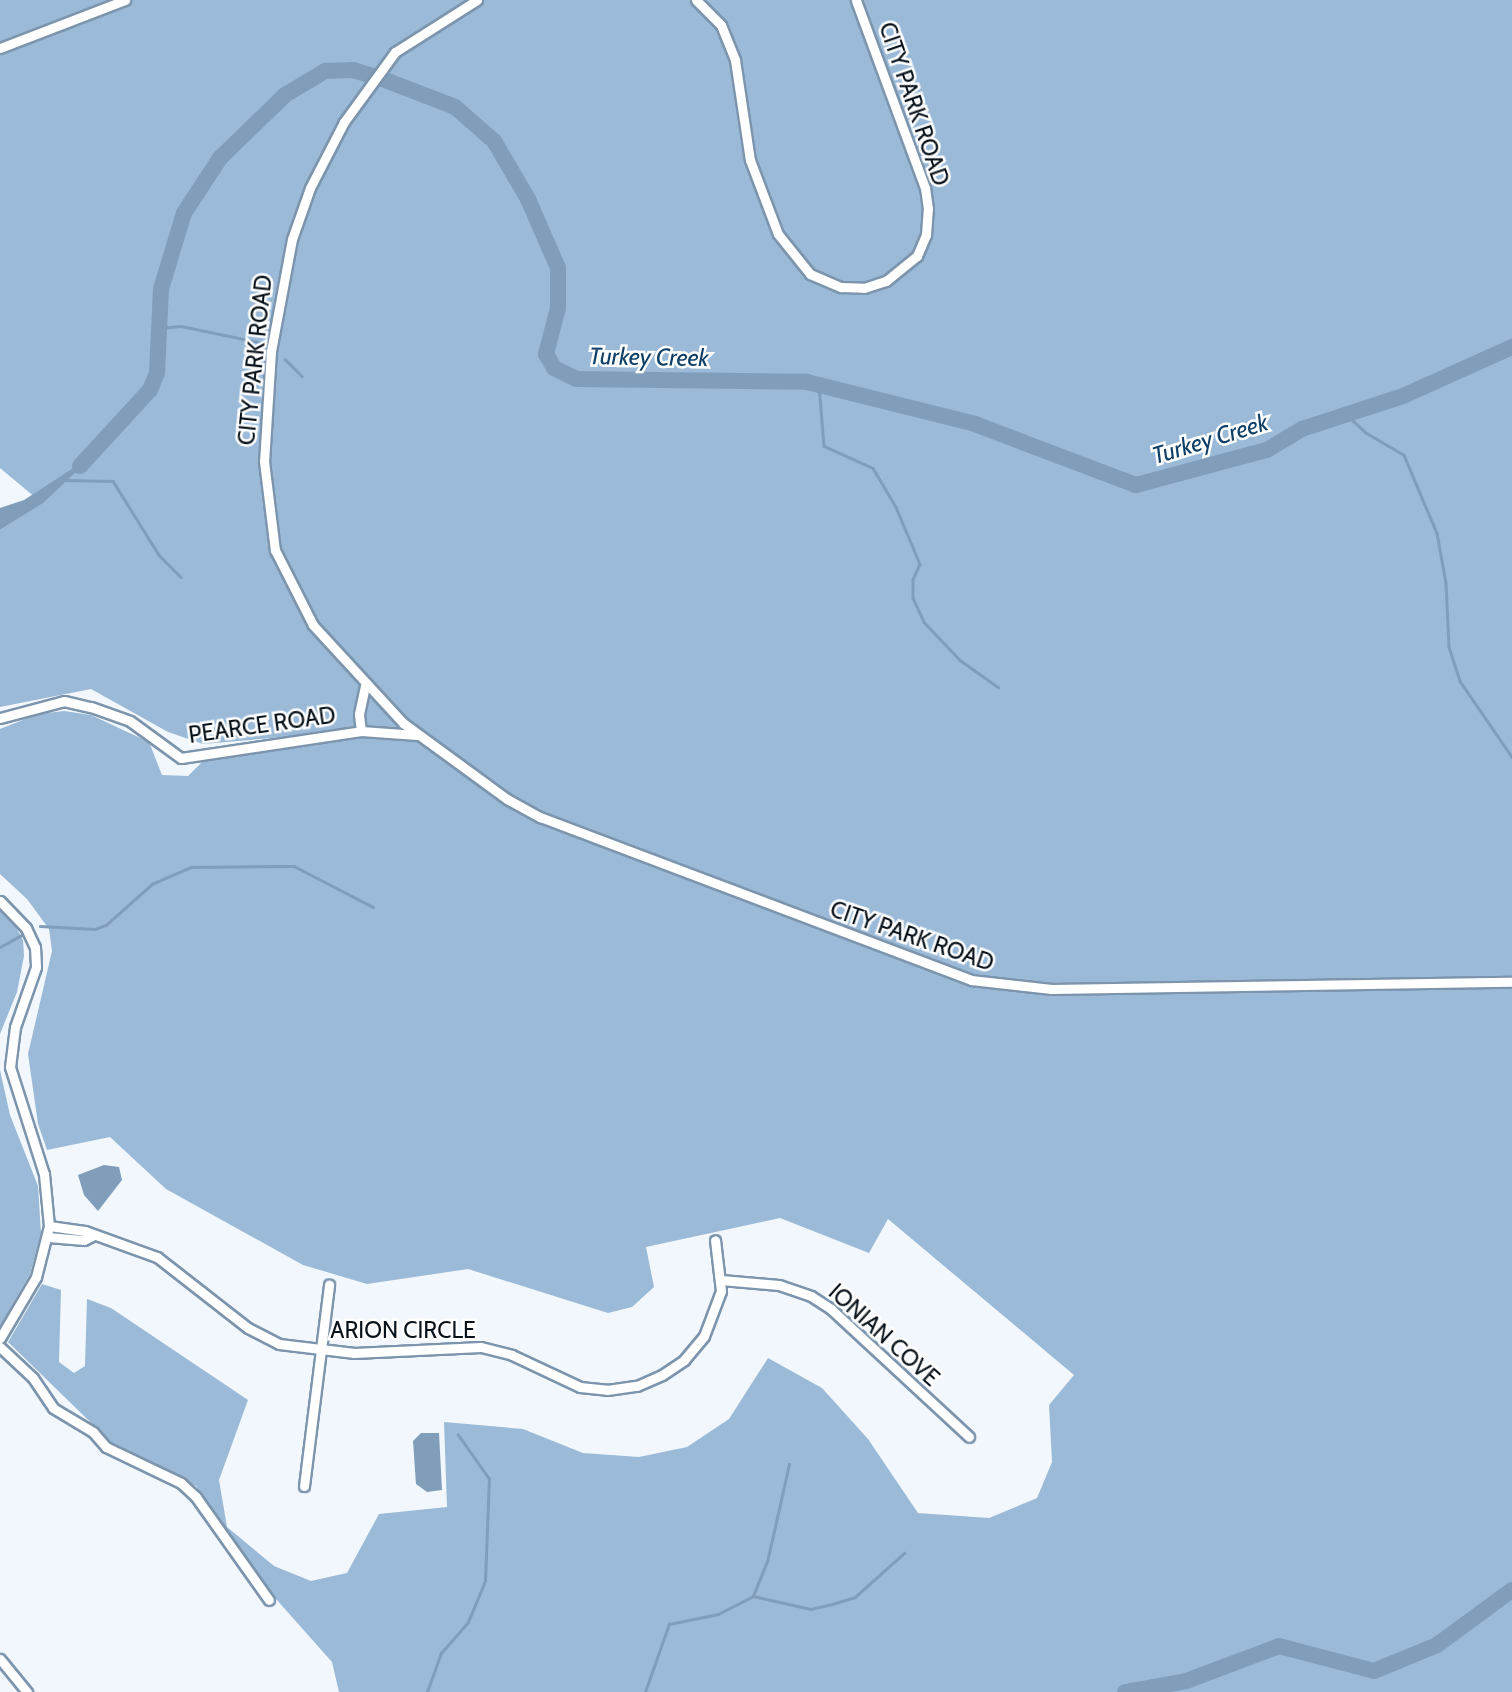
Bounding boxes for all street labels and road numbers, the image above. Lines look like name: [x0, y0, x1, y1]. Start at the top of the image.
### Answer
street label: CITY PARK ROAD: [873, 19, 955, 189]
street label: CITY PARK ROAD: [232, 273, 278, 447]
street label: PEARCE ROAD: [187, 701, 337, 749]
street label: CITY PARK ROAD: [827, 895, 997, 977]
street label: IONIAN COVE: [823, 1278, 945, 1392]
street label: ARION CIRCLE: [330, 1316, 476, 1344]

